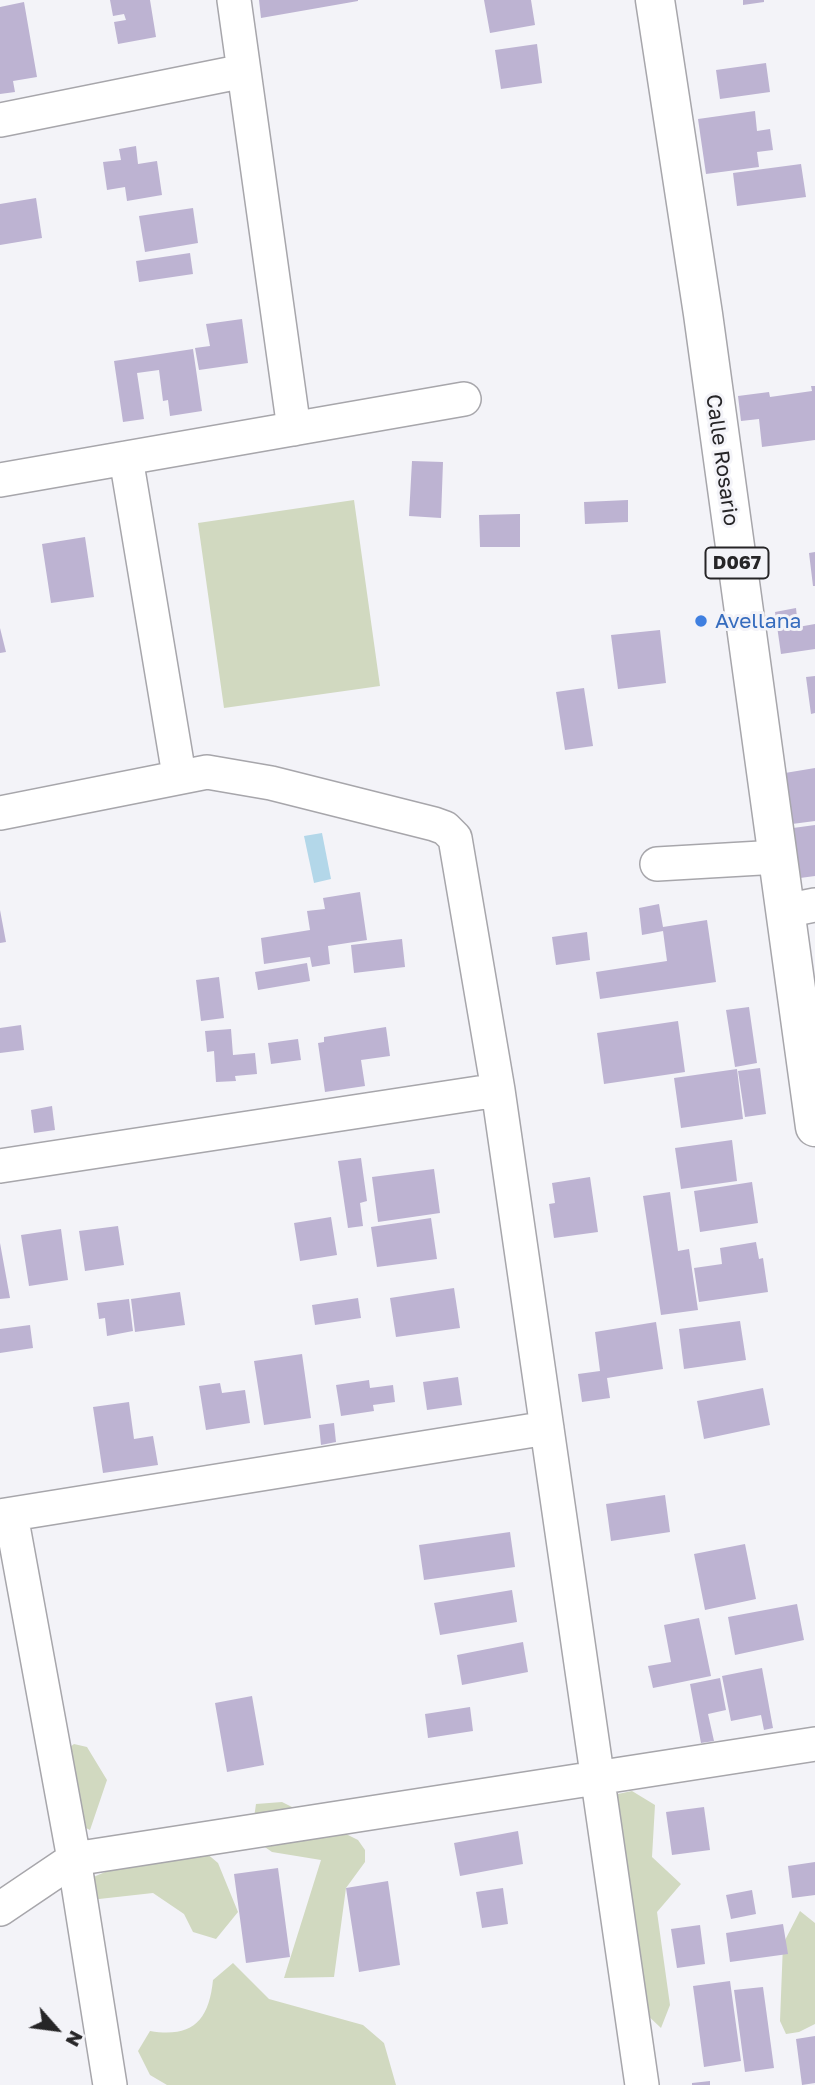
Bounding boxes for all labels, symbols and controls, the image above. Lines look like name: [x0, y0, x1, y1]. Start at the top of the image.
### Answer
street label: Calle Rosario: [700, 392, 744, 528]
road number: D067: [706, 548, 768, 578]
place label: Avellana: [715, 608, 801, 634]
marker: Avellana: [693, 613, 709, 629]
north arrow: [21, 1994, 91, 2064]
text: N: [61, 2027, 89, 2051]

